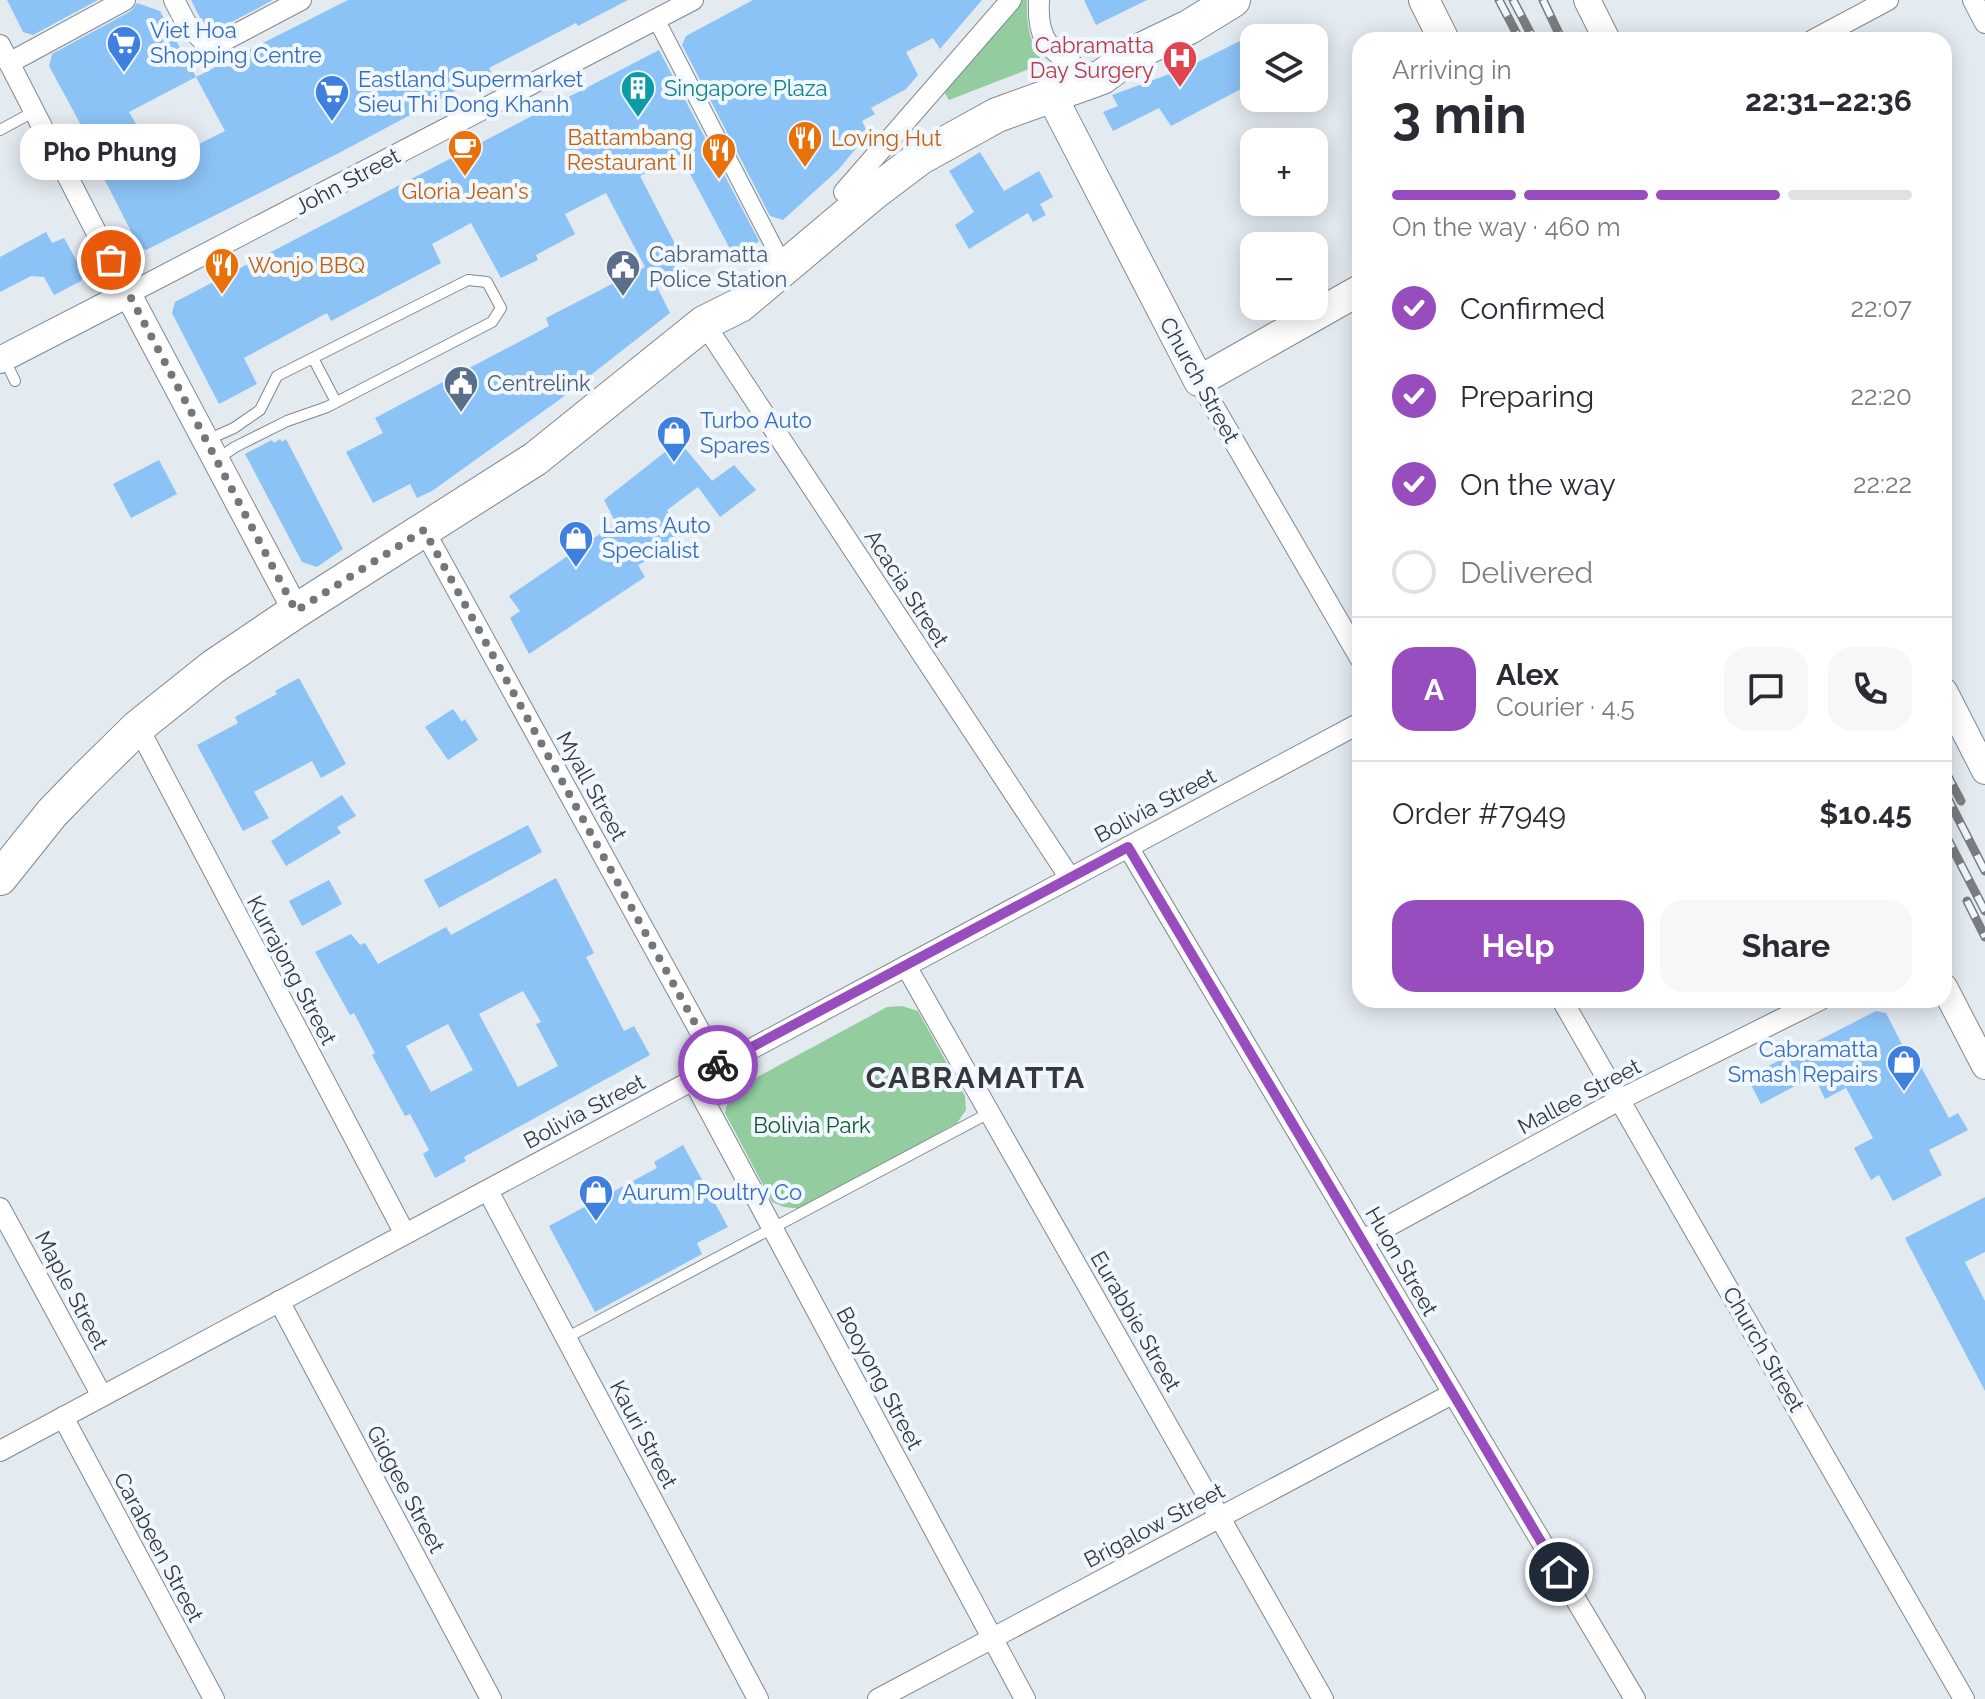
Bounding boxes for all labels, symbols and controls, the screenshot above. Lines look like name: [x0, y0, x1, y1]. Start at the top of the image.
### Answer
place label: Viet Hoa Shopping Centre: [150, 17, 322, 68]
supermarket icon: Viet Hoa Shopping Centre: [105, 24, 143, 74]
map controls: [1240, 24, 1328, 320]
button: layers: [1240, 24, 1328, 112]
place label: Cabramatta Day Surgery: [1030, 32, 1154, 83]
hospital icon: Cabramatta Day Surgery: [1161, 39, 1199, 89]
text: Arriving in: [1392, 55, 1512, 85]
place label: Eastland Supermarket Sieu Thi Dong Khanh: [358, 66, 584, 117]
building icon: Singapore Plaza: [619, 69, 657, 119]
supermarket icon: Eastland Supermarket Sieu Thi Dong Khanh: [313, 73, 351, 123]
place label: Singapore Plaza: [664, 75, 828, 101]
text: 22:31–22:36: [1745, 83, 1912, 118]
text: 3 min: [1392, 84, 1527, 145]
restaurant icon: Loving Hut: [786, 119, 824, 169]
callout: Pho Phung: [21, 124, 201, 180]
place label: Battambang Restaurant II: [567, 124, 693, 175]
place label: Loving Hut: [831, 125, 942, 151]
cafe icon: Gloria Jean's: [446, 128, 484, 178]
button: +: [1240, 128, 1328, 216]
restaurant icon: Battambang Restaurant II: [700, 131, 738, 181]
text: Pho Phung: [43, 137, 177, 167]
street label: John Street: [290, 142, 405, 220]
place label: Gloria Jean's: [401, 178, 529, 204]
text: On the way · 460 m: [1392, 212, 1621, 242]
pin: [77, 226, 145, 294]
button: −: [1240, 232, 1328, 320]
icon: bag: [89, 238, 133, 282]
place label: Cabramatta Police Station: [649, 241, 787, 292]
restaurant icon: Wonjo BBQ: [203, 246, 241, 296]
public building icon: Cabramatta Police Station: [604, 248, 642, 298]
place label: Wonjo BBQ: [248, 252, 365, 278]
icon: check: [1392, 286, 1436, 330]
text: Confirmed: [1460, 291, 1605, 326]
text: 22:07: [1850, 293, 1912, 323]
street label: Church Street: [1155, 313, 1246, 448]
public building icon: Centrelink: [442, 364, 480, 414]
place label: Centrelink: [487, 370, 591, 396]
icon: check: [1392, 374, 1436, 418]
text: Preparing: [1460, 379, 1594, 414]
text: 22:20: [1851, 381, 1912, 411]
place label: Turbo Auto Spares: [700, 407, 812, 458]
shop icon: Turbo Auto Spares: [655, 414, 693, 464]
icon: check: [1392, 462, 1436, 506]
text: On the way: [1460, 467, 1616, 502]
text: 22:22: [1853, 469, 1912, 499]
place label: Lams Auto Specialist: [602, 512, 711, 563]
shop icon: Lams Auto Specialist: [557, 519, 595, 569]
street label: Acacia Street: [860, 525, 955, 652]
text: Delivered: [1460, 555, 1593, 590]
button: chat: [1724, 647, 1808, 731]
button: phone: [1828, 647, 1912, 731]
text: Alex: [1496, 657, 1559, 692]
text: A: [1424, 672, 1444, 707]
text: Courier · 4.5: [1496, 692, 1635, 722]
street label: Myall Street: [551, 727, 633, 846]
street label: Bolivia Street: [1090, 762, 1221, 848]
text: Order #7949: [1392, 796, 1566, 831]
text: $10.45: [1819, 796, 1912, 831]
street label: Kurrajong Street: [242, 891, 343, 1050]
button: Help: [1392, 900, 1644, 992]
button: Share: [1660, 900, 1912, 992]
courier: [678, 1025, 758, 1105]
place label: Cabramatta Smash Repairs: [1728, 1036, 1878, 1087]
icon: bike: [696, 1043, 740, 1087]
shop icon: Cabramatta Smash Repairs: [1885, 1043, 1923, 1093]
street label: Mallee Street: [1513, 1052, 1646, 1139]
district label: CABRAMATTA: [866, 1060, 1086, 1095]
street label: Bolivia Street: [519, 1068, 650, 1154]
park label: Bolivia Park: [753, 1112, 871, 1138]
shop icon: Aurum Poultry Co: [577, 1173, 615, 1223]
place label: Aurum Poultry Co: [622, 1179, 802, 1205]
street label: Huon Street: [1360, 1202, 1444, 1321]
street label: Maple Street: [30, 1226, 114, 1354]
street label: Eurabbie Street: [1085, 1246, 1187, 1396]
street label: Church Street: [1718, 1282, 1811, 1417]
street label: Booyong Street: [831, 1302, 929, 1454]
street label: Kauri Street: [605, 1376, 684, 1493]
street label: Gidgee Street: [362, 1421, 451, 1558]
street label: Carabeen Street: [109, 1468, 210, 1627]
street label: Brigalow Street: [1079, 1477, 1229, 1573]
pin: [1525, 1538, 1593, 1606]
icon: home: [1537, 1550, 1581, 1594]

